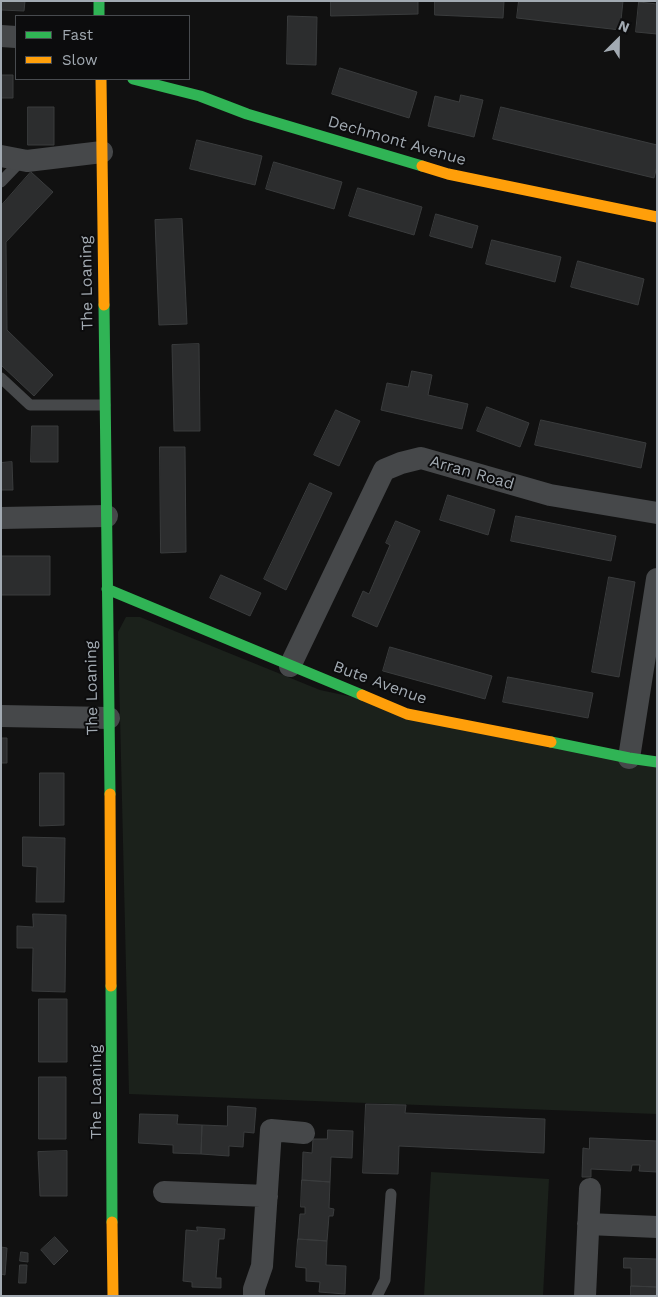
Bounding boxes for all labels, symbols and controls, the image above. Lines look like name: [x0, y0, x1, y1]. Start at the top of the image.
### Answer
legend: [15, 15, 190, 80]
north arrow: [593, 15, 643, 65]
text: N: [616, 17, 632, 36]
text: Fast: [62, 26, 93, 44]
text: Slow: [62, 51, 98, 69]
street label: Dechmont Avenue: [326, 112, 468, 170]
street label: The Loaning: [77, 236, 97, 330]
street label: Arran Road: [428, 452, 516, 494]
street label: The Loaning: [82, 641, 102, 735]
street label: Bute Avenue: [331, 657, 429, 709]
street label: The Loaning: [86, 1045, 106, 1139]

